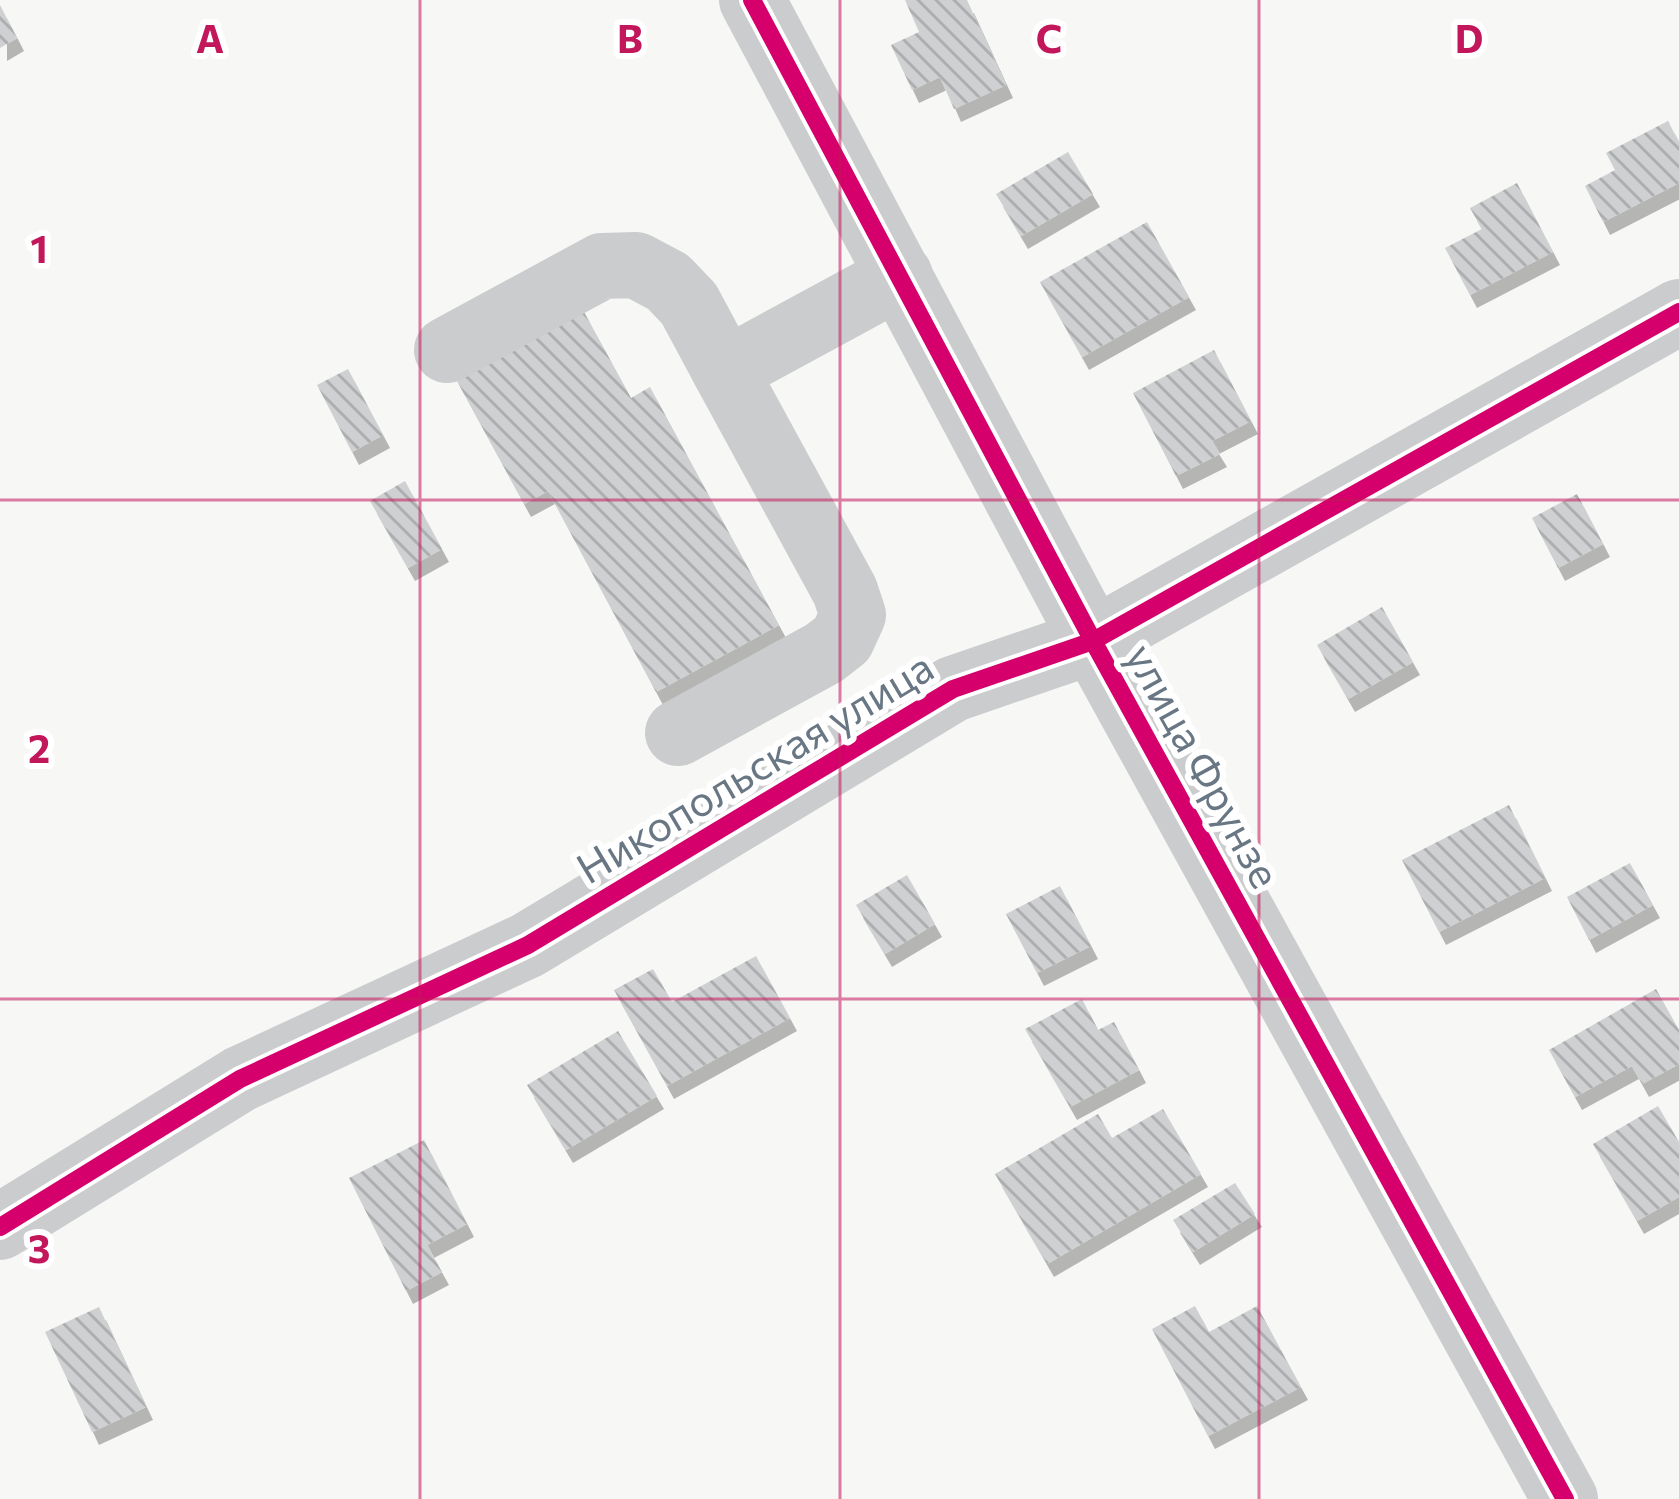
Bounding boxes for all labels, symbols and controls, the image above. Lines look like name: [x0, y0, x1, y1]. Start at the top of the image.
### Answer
text: A: [196, 13, 224, 61]
text: B: [617, 13, 643, 61]
text: C: [1036, 13, 1062, 61]
text: D: [1455, 13, 1483, 61]
text: 1: [30, 223, 48, 271]
street label: улица Фрунзе: [1116, 634, 1293, 896]
street label: Никопольская улица: [566, 639, 942, 893]
text: 2: [28, 723, 50, 771]
text: 3: [28, 1223, 50, 1271]

